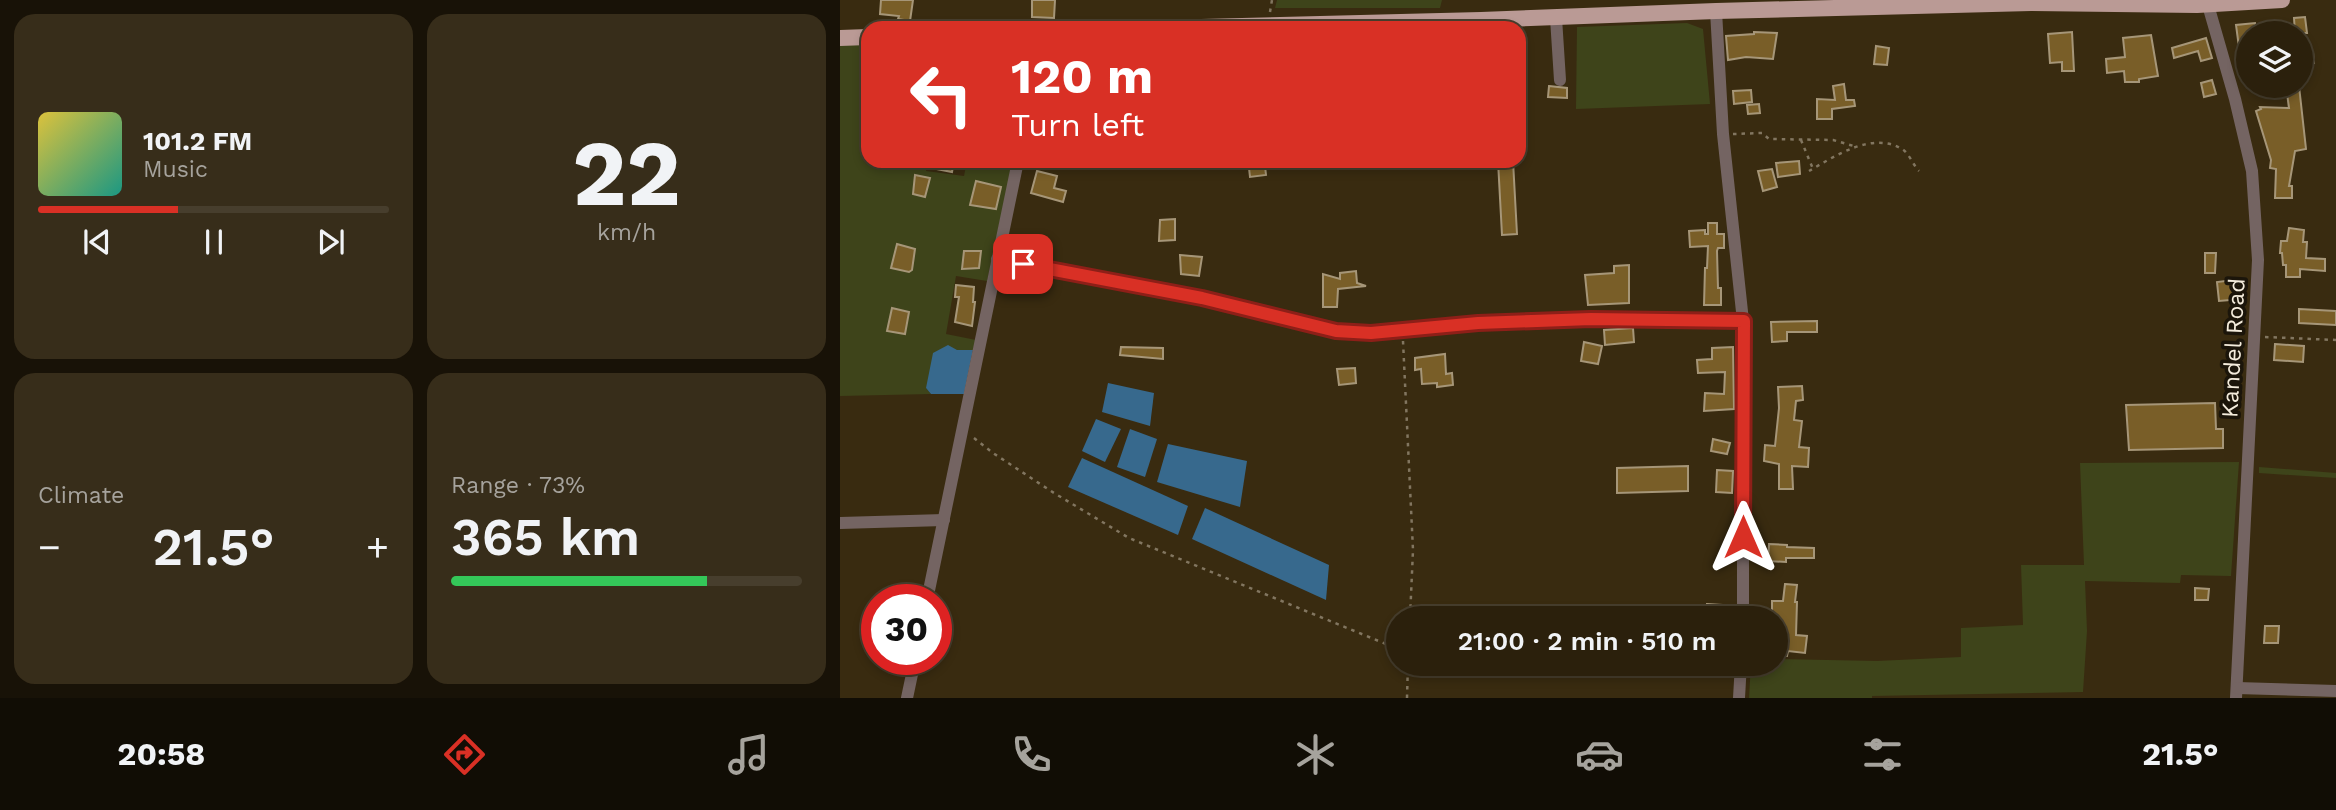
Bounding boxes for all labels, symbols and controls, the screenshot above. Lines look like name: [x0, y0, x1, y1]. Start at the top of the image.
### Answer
map controls: [2236, 21, 2313, 98]
button: layers: [2236, 21, 2313, 98]
text: 120 m: [1011, 47, 1153, 105]
icon: left: [896, 49, 987, 140]
text: Turn left: [1011, 106, 1144, 144]
text: 22: [572, 120, 681, 227]
text: 101.2 FM: [143, 126, 252, 156]
text: Music: [143, 156, 208, 183]
text: km/h: [597, 219, 656, 246]
icon: previous: [78, 223, 116, 261]
icon: pause: [195, 223, 233, 261]
icon: next: [312, 223, 350, 261]
pin: [993, 234, 1053, 294]
icon: arrive: [1004, 245, 1042, 283]
street label: Kandel Road: [2216, 277, 2251, 419]
text: Range · 73%: [451, 472, 585, 499]
text: Climate: [38, 482, 124, 509]
position arrow: [1706, 500, 1780, 574]
text: 365 km: [451, 507, 640, 568]
text: 21.5°: [152, 517, 275, 578]
text: −: [38, 525, 61, 569]
text: +: [366, 525, 389, 569]
speed limit sign: 30: [861, 584, 952, 675]
text: 21:00 · 2 min · 510 m: [1458, 626, 1716, 656]
icon: directions: [440, 730, 489, 779]
icon: music: [724, 730, 773, 779]
icon: phone: [1007, 730, 1056, 779]
icon: climate: [1291, 730, 1340, 779]
icon: car: [1575, 730, 1624, 779]
icon: filters: [1858, 730, 1907, 779]
text: 20:58: [117, 735, 205, 773]
text: 21.5°: [2142, 735, 2219, 773]

